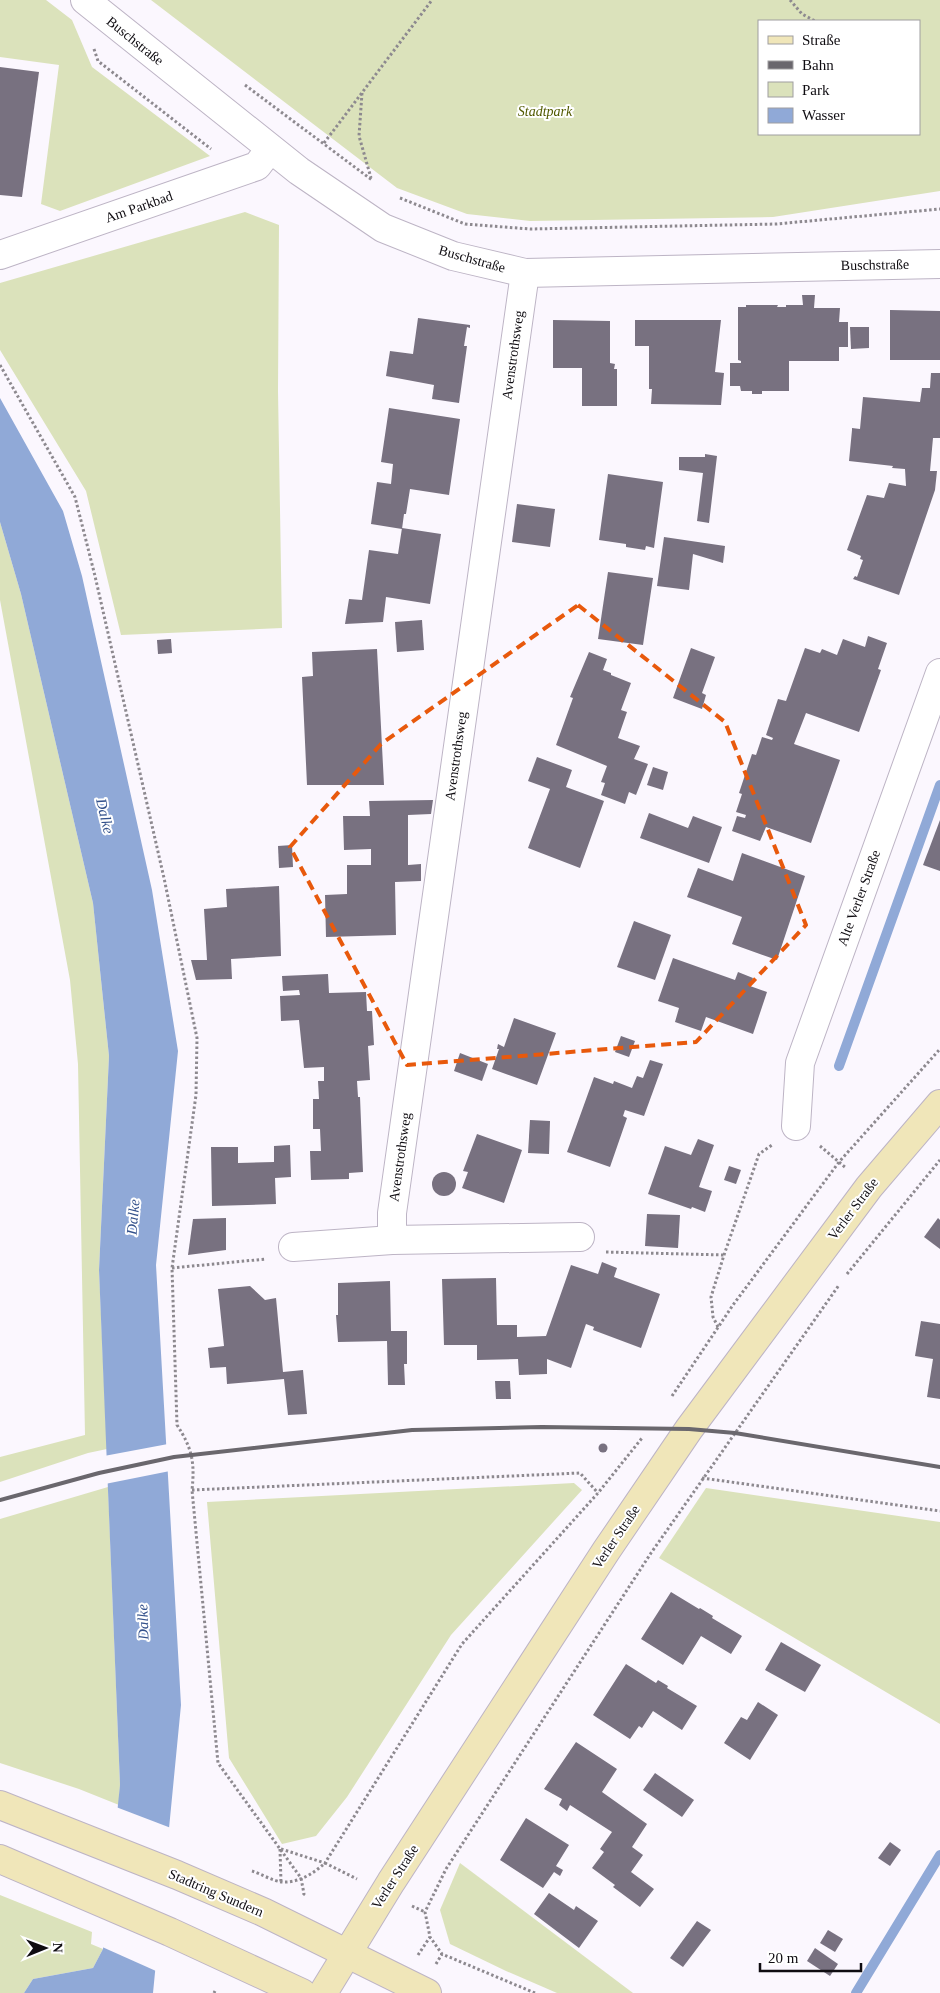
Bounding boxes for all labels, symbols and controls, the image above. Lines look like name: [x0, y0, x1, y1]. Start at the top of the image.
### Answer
street label: Buschstraße: [104, 14, 166, 68]
legend: [758, 20, 920, 135]
text: Straße: [802, 32, 841, 48]
text: Bahn: [802, 57, 834, 73]
text: Park: [802, 82, 830, 98]
park label: Stadtpark: [518, 104, 573, 119]
text: Wasser: [802, 107, 845, 123]
street label: Am Parkbad: [103, 188, 175, 226]
street label: Buschstraße: [437, 242, 507, 276]
street label: Buschstraße: [841, 257, 909, 273]
street label: Avenstrothsweg: [499, 309, 527, 401]
street label: Avenstrothsweg: [442, 710, 470, 802]
water label: Dalke: [93, 796, 117, 836]
street label: Alte Verler Straße: [835, 848, 883, 948]
street label: Avenstrothsweg: [386, 1111, 414, 1203]
street label: Verler Straße: [825, 1175, 881, 1243]
water label: Dalke: [123, 1198, 143, 1237]
street label: Verler Straße: [589, 1502, 643, 1572]
water label: Dalke: [134, 1603, 152, 1641]
street label: Verler Straße: [369, 1842, 421, 1912]
street label: Stadtring Sundern: [166, 1866, 266, 1920]
north arrow: [20, 1923, 70, 1973]
scale bar: [760, 1940, 861, 1972]
text: N: [50, 1943, 65, 1953]
text: 20 m: [768, 1950, 799, 1966]

